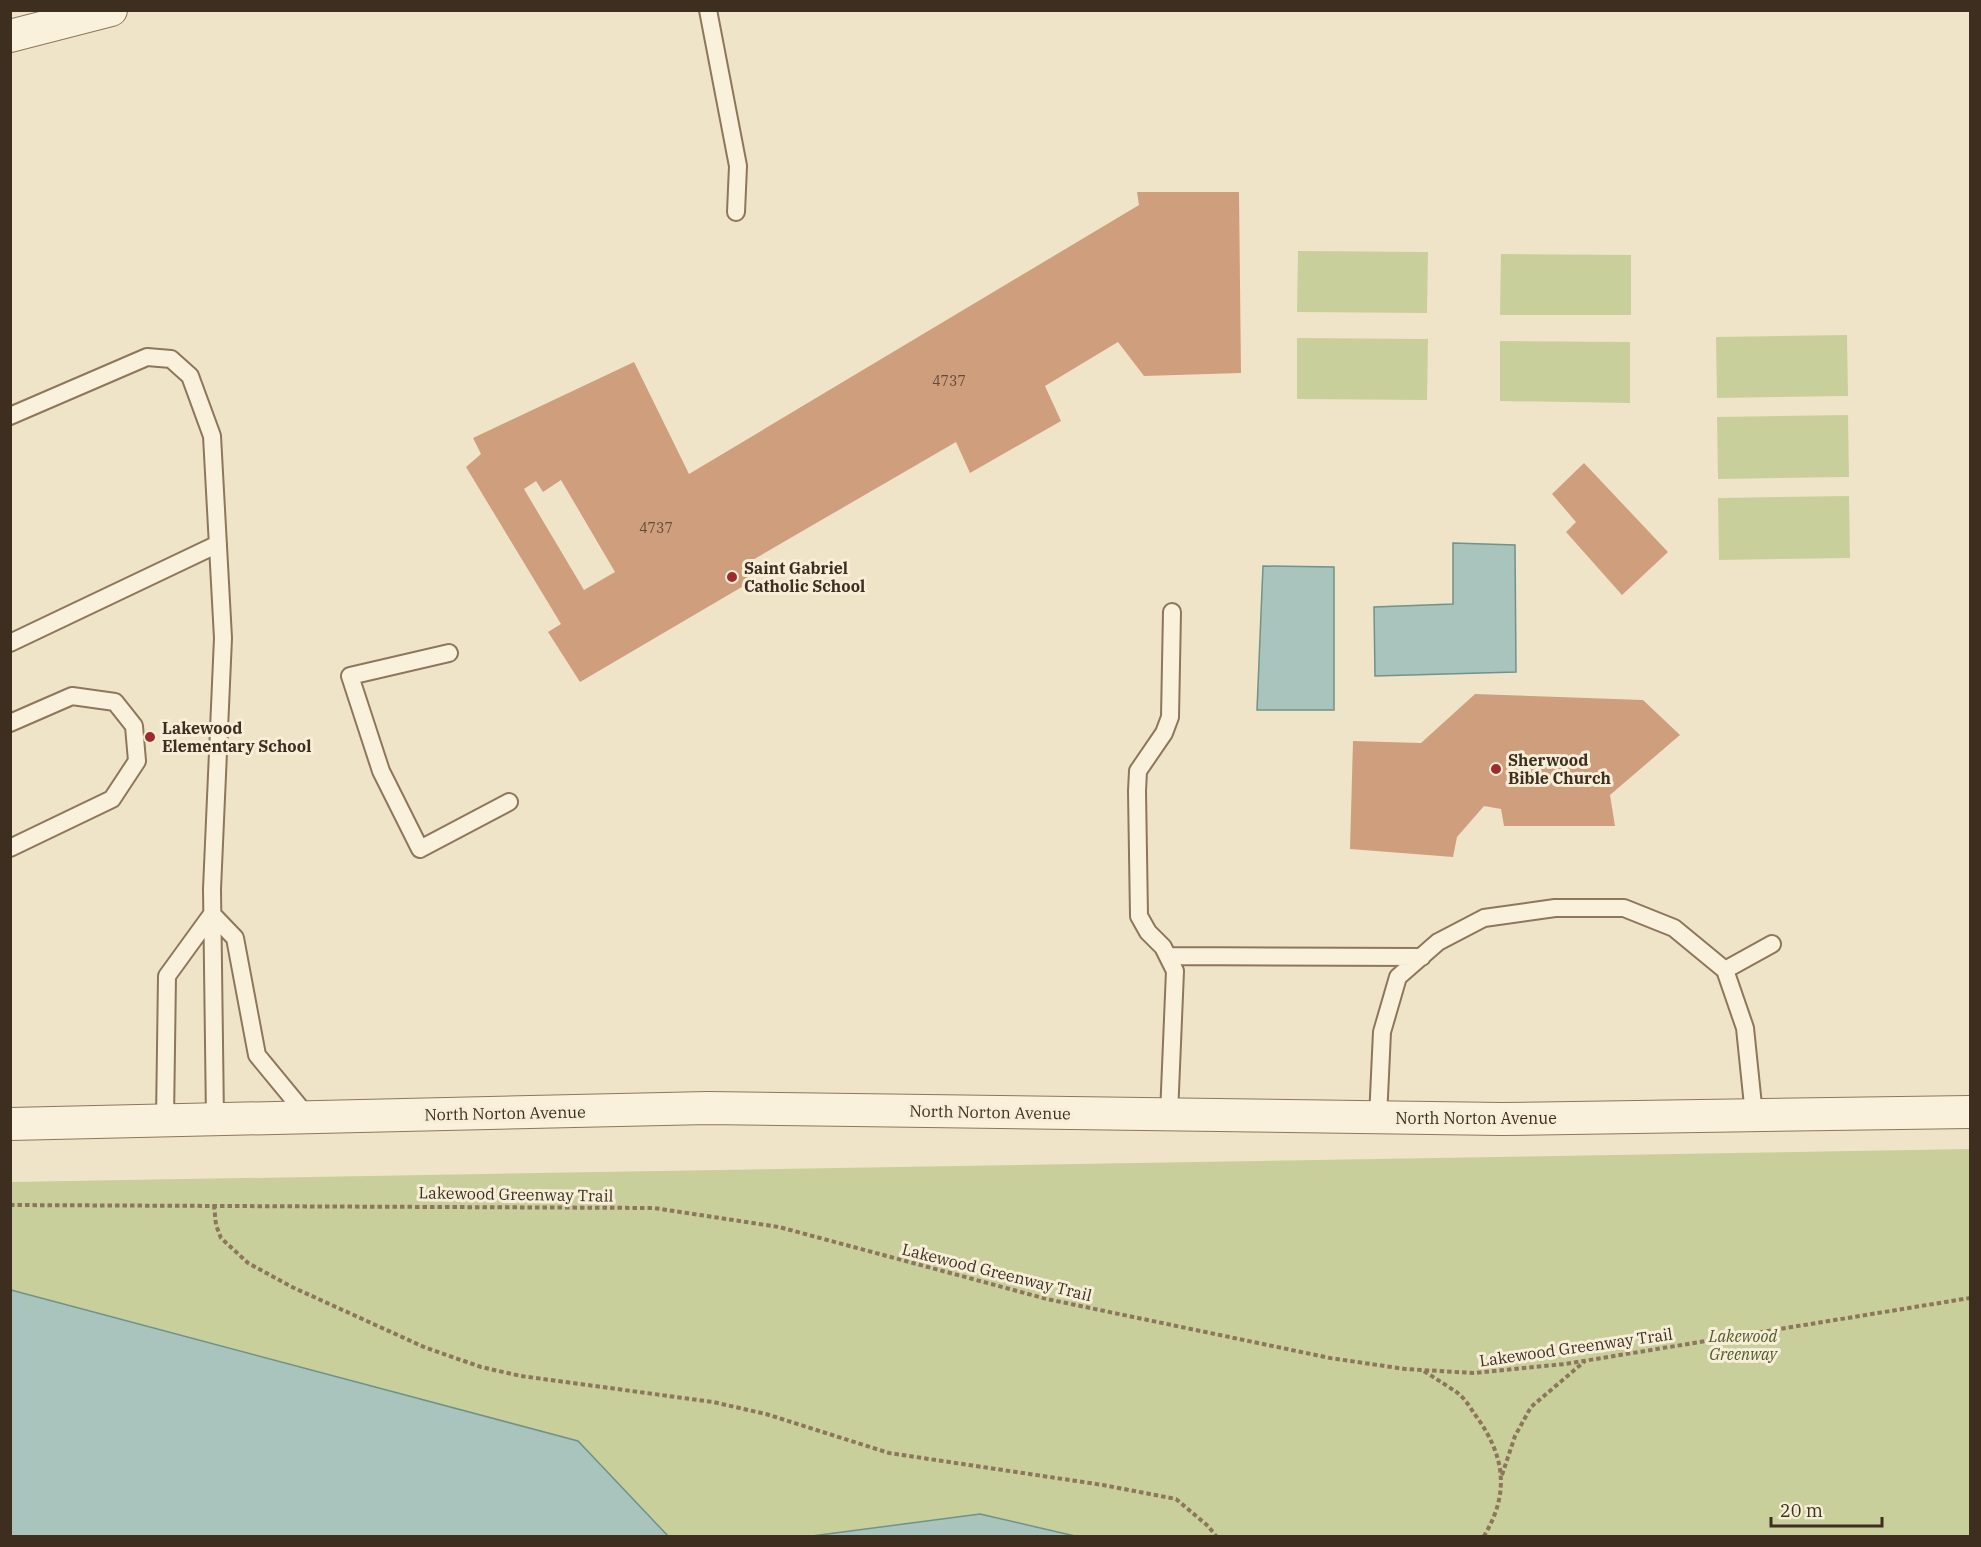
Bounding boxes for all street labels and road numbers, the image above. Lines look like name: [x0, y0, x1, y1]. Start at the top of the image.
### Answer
street label: North Norton Avenue: [909, 1101, 1071, 1123]
street label: North Norton Avenue: [424, 1102, 586, 1124]
street label: North Norton Avenue: [1395, 1108, 1557, 1128]
street label: Lakewood Greenway Trail: [418, 1182, 614, 1206]
street label: Lakewood Greenway Trail: [900, 1239, 1094, 1305]
street label: Lakewood Greenway Trail: [1478, 1324, 1674, 1370]

